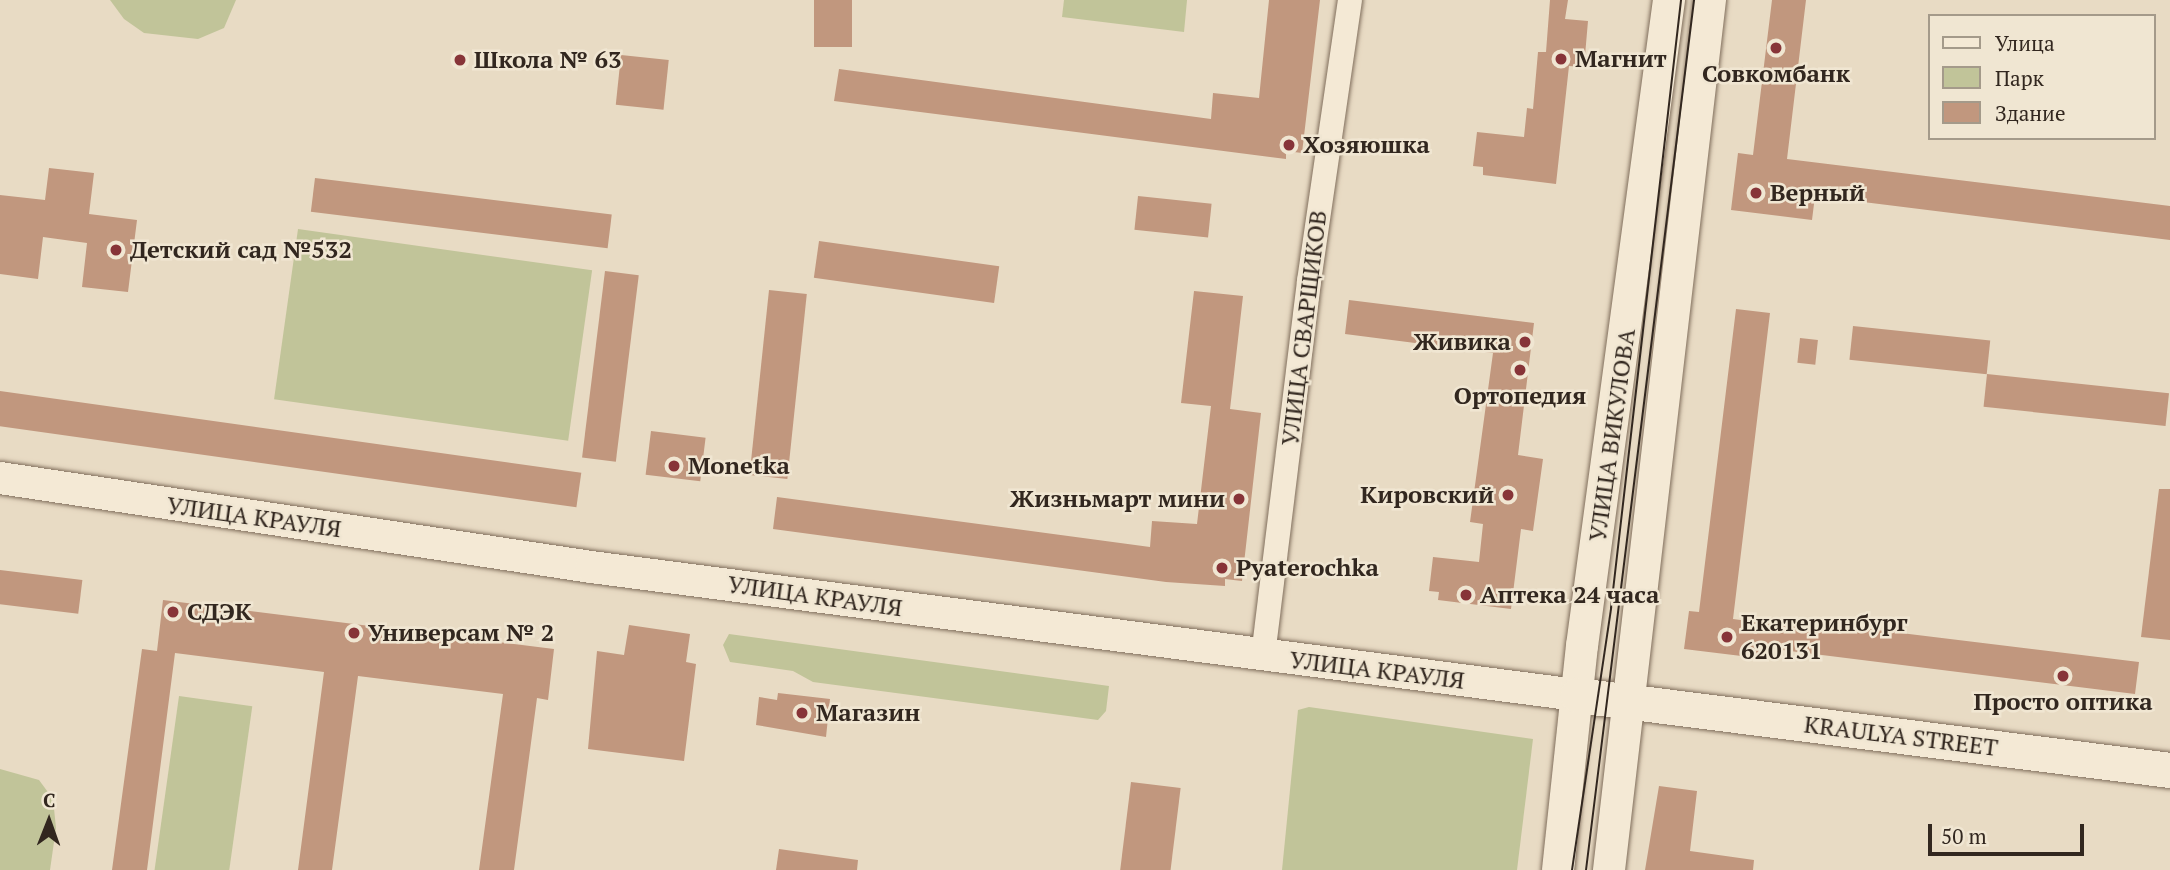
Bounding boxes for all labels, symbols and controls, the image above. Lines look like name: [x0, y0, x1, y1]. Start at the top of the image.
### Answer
legend: [1928, 14, 2156, 140]
text: Улица: [1995, 29, 2055, 57]
marker: Совкомбанк: [1768, 40, 1784, 56]
place label: Магнит: [1575, 45, 1667, 73]
place label: Школа № 63: [474, 46, 622, 74]
marker: Магнит: [1553, 51, 1569, 67]
marker: Школа № 63: [452, 52, 468, 68]
place label: Совкомбанк: [1702, 60, 1850, 88]
text: Парк: [1995, 64, 2044, 92]
text: Здание: [1995, 99, 2066, 127]
place label: Хозяюшка: [1303, 131, 1430, 159]
marker: Хозяюшка: [1281, 137, 1297, 153]
place label: Верный: [1770, 179, 1865, 207]
marker: Верный: [1748, 185, 1764, 201]
street label: УЛИЦА СВАРЩИКОВ: [1275, 209, 1333, 447]
place label: Детский сад №532: [130, 236, 352, 264]
marker: Детский сад №532: [108, 242, 124, 258]
street label: УЛИЦА ВИКУЛОВА: [1583, 326, 1641, 544]
place label: Живика: [1413, 328, 1511, 356]
marker: Живика: [1517, 334, 1533, 350]
marker: Ортопедия: [1512, 362, 1528, 378]
place label: Ортопедия: [1454, 382, 1586, 410]
place label: Monetka: [688, 452, 790, 480]
marker: Monetka: [666, 458, 682, 474]
place label: Кировский: [1360, 481, 1494, 509]
place label: Жизньмарт мини: [1010, 485, 1225, 513]
marker: Кировский: [1500, 487, 1516, 503]
street label: УЛИЦА КРАУЛЯ: [165, 490, 343, 544]
marker: Жизньмарт мини: [1231, 491, 1247, 507]
place label: Pyaterochka: [1236, 554, 1379, 582]
marker: Pyaterochka: [1214, 560, 1230, 576]
street label: УЛИЦА КРАУЛЯ: [726, 569, 904, 623]
place label: Аптека 24 часа: [1480, 581, 1660, 609]
marker: Аптека 24 часа: [1458, 587, 1474, 603]
place label: СДЭК: [187, 598, 252, 626]
marker: СДЭК: [165, 604, 181, 620]
place label: Екатеринбург 620131: [1741, 609, 1908, 665]
place label: Универсам № 2: [368, 619, 554, 647]
marker: Универсам № 2: [346, 625, 362, 641]
marker: Екатеринбург 620131: [1719, 629, 1735, 645]
street label: УЛИЦА КРАУЛЯ: [1288, 645, 1466, 695]
marker: Просто оптика: [2055, 668, 2071, 684]
place label: Просто оптика: [1973, 688, 2153, 716]
place label: Магазин: [816, 699, 920, 727]
marker: Магазин: [794, 705, 810, 721]
street label: KRAULYA STREET: [1802, 710, 2000, 762]
north arrow: [14, 786, 84, 856]
text: С: [43, 787, 56, 812]
scale bar: [1932, 810, 2088, 854]
text: 50 m: [1941, 822, 1987, 850]

